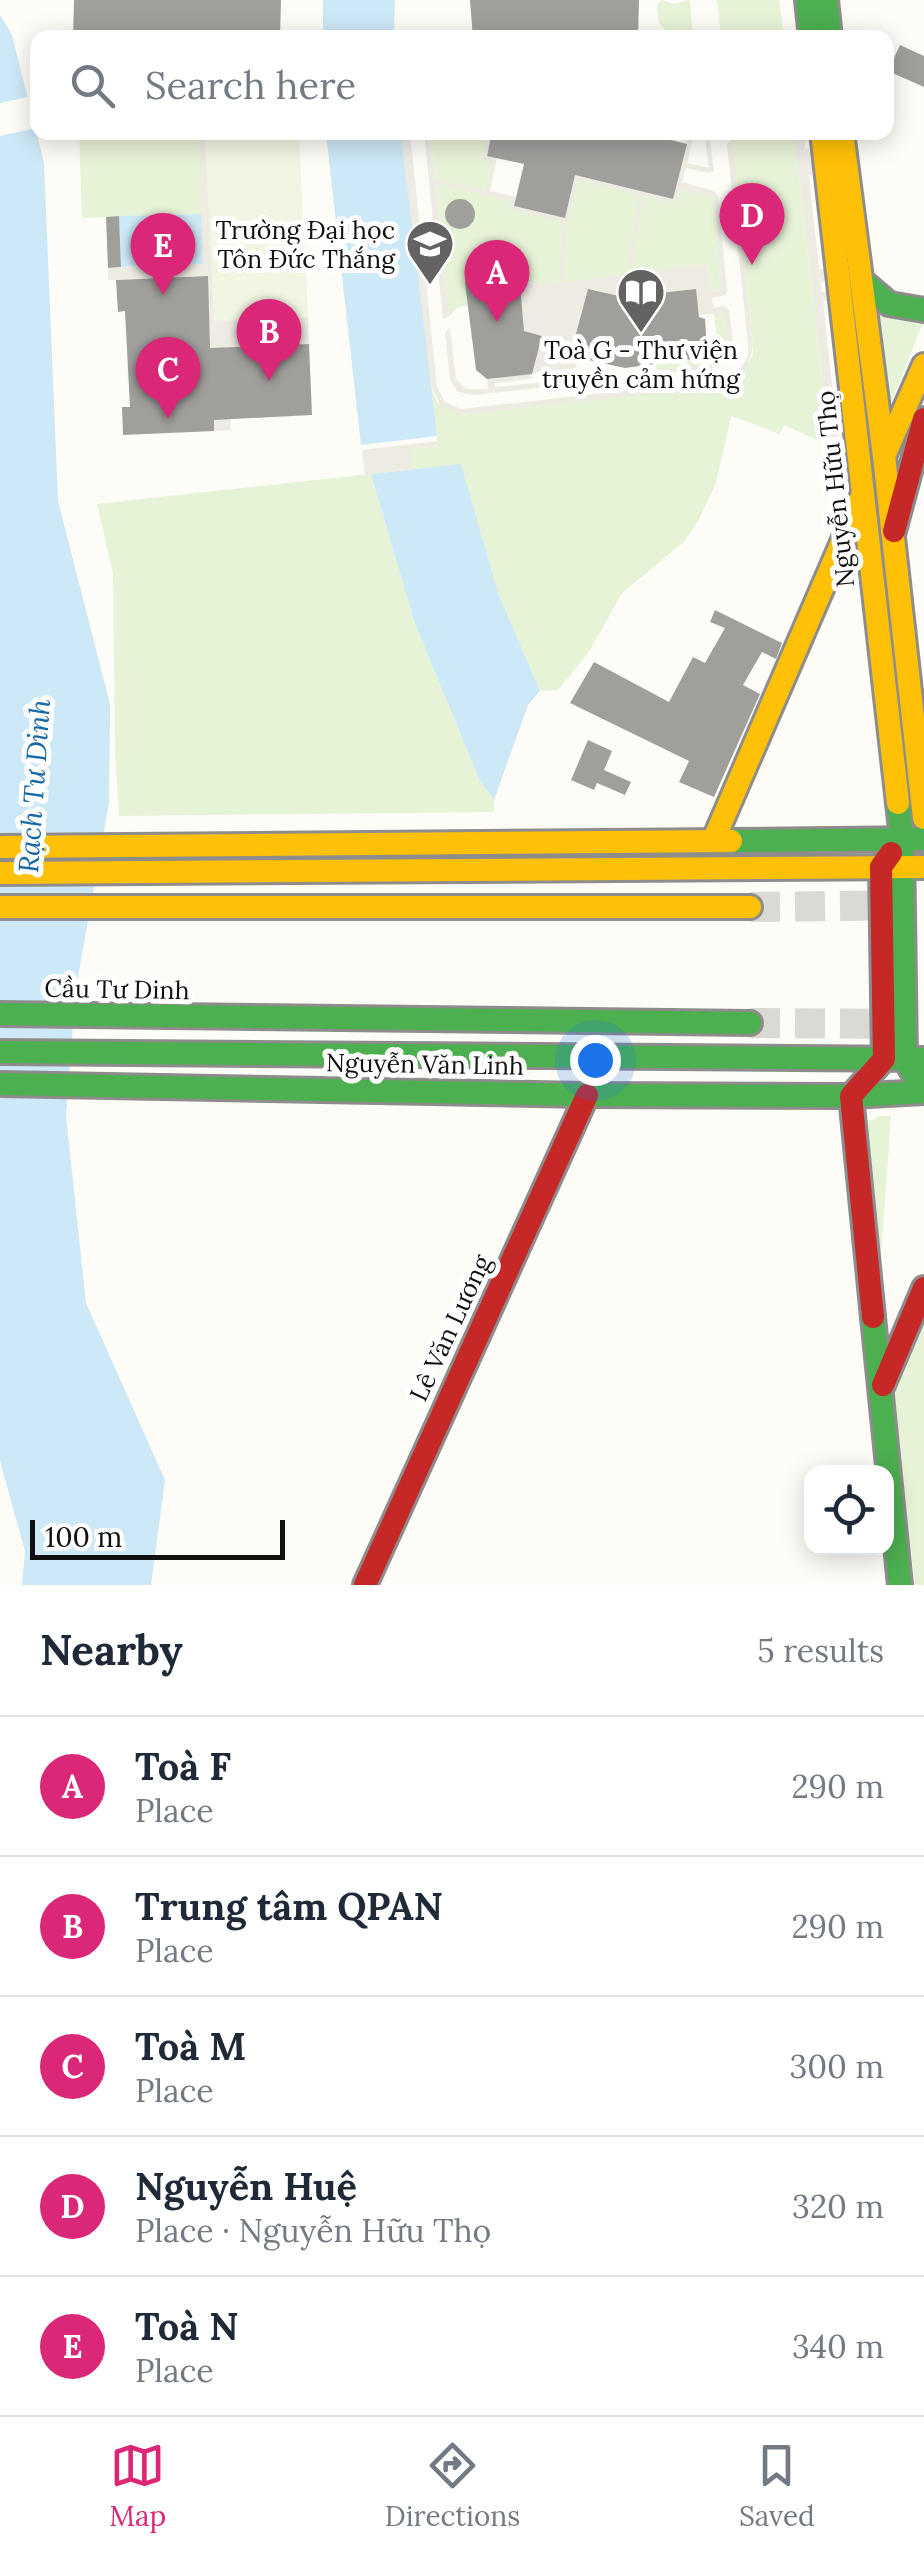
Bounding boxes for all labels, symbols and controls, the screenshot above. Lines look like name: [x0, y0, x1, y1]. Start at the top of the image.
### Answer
search box: [30, 30, 894, 140]
icon: search: [65, 58, 120, 113]
text: Search here: [145, 61, 356, 109]
pin: D: [720, 182, 784, 265]
pin: E: [130, 212, 196, 295]
place label: Trường Đại học Tôn Đức Thắng: [215, 214, 396, 275]
school or university icon: Trường Đại học Tôn Đức Thắng: [404, 218, 456, 286]
pin: A: [464, 240, 530, 322]
library icon: Toà G - Thư viện truyền cảm hứng: [615, 266, 667, 334]
pin: B: [236, 298, 302, 381]
place label: Toà G - Thư viện truyền cảm hứng: [542, 334, 741, 395]
pin: C: [136, 336, 200, 419]
street label: Nguyễn Hữu Thọ: [809, 389, 861, 589]
water label: Rạch Tư Dinh: [10, 698, 58, 874]
street label: Cầu Tư Dinh: [44, 972, 190, 1006]
your location: [570, 1035, 621, 1086]
street label: Nguyễn Văn Linh: [326, 1046, 524, 1082]
street label: Lê Văn Lương: [402, 1249, 498, 1406]
map controls: [804, 1465, 894, 1555]
button: locate: [804, 1465, 894, 1555]
scale bar: [30, 1515, 285, 1560]
text: 100 m: [45, 1519, 122, 1555]
text: Nearby: [40, 1623, 183, 1677]
text: 5 results: [757, 1630, 884, 1671]
text: Toà F: [135, 1742, 231, 1790]
text: A: [62, 1766, 83, 1807]
text: 290 m: [791, 1766, 884, 1807]
text: Place: [135, 1790, 214, 1831]
text: Trung tâm QPAN: [135, 1882, 443, 1930]
text: B: [62, 1906, 83, 1947]
text: 290 m: [791, 1906, 884, 1947]
text: Place: [135, 1930, 214, 1971]
text: Toà M: [135, 2022, 246, 2070]
text: C: [61, 2046, 84, 2087]
text: 300 m: [789, 2046, 884, 2087]
text: Place: [135, 2070, 214, 2111]
text: Nguyễn Huệ: [135, 2162, 357, 2210]
text: D: [60, 2186, 85, 2227]
text: 320 m: [792, 2186, 884, 2227]
text: Place · Nguyễn Hữu Thọ: [135, 2210, 491, 2251]
text: Toà N: [135, 2302, 239, 2350]
text: E: [63, 2326, 82, 2367]
text: 340 m: [792, 2326, 884, 2367]
text: Place: [135, 2350, 214, 2391]
tab: Map: [109, 2438, 166, 2534]
tab: Directions: [385, 2438, 520, 2534]
tab: Saved: [739, 2438, 815, 2534]

